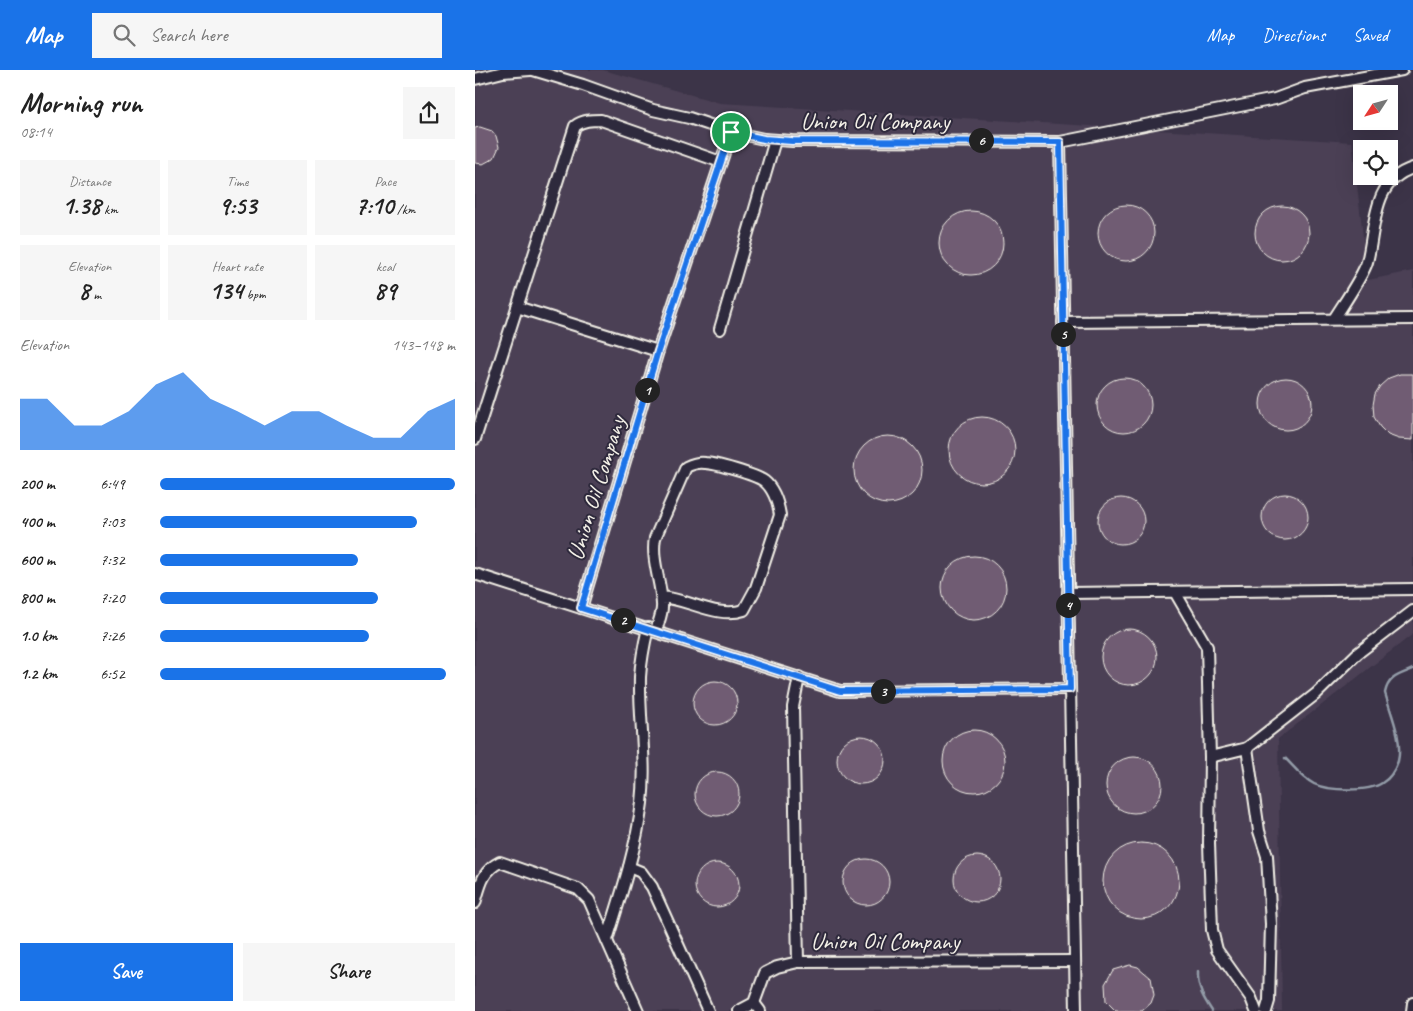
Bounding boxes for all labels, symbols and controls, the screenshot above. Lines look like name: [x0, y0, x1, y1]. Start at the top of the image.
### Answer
search box: [92, 13, 442, 58]
text: Map: [25, 20, 62, 50]
icon: search: [110, 21, 138, 49]
text: Search here: [150, 23, 228, 47]
text: Map: [1207, 24, 1234, 46]
text: Directions: [1262, 24, 1325, 46]
text: Saved: [1353, 24, 1388, 46]
text: Morning run: [20, 85, 142, 120]
north arrow: [1353, 85, 1397, 130]
map controls: [1353, 85, 1398, 185]
button: share: [403, 87, 455, 139]
street label: Union Oil Company: [800, 106, 951, 136]
pin: [710, 111, 752, 153]
icon: arrive: [717, 118, 745, 146]
text: 08:14: [20, 122, 52, 142]
pin: 6: [969, 128, 993, 152]
text: 6: [978, 132, 985, 149]
button: locate: [1353, 140, 1398, 185]
text: Distance: [69, 173, 111, 190]
text: Time: [227, 173, 248, 190]
text: Pace: [374, 173, 396, 190]
text: 1.38: [62, 190, 101, 222]
text: 9:53: [218, 190, 257, 222]
text: 7:10: [355, 190, 394, 222]
text: km: [101, 201, 118, 218]
text: /km: [394, 201, 415, 218]
text: Elevation: [68, 258, 111, 275]
text: Heart rate: [212, 258, 263, 275]
text: kcal: [376, 258, 394, 275]
text: 8: [79, 275, 90, 307]
text: 134: [209, 275, 243, 307]
text: 89: [374, 275, 396, 307]
text: m: [90, 286, 101, 303]
text: bpm: [243, 286, 266, 303]
pin: 5: [1051, 322, 1075, 346]
text: 5: [1060, 326, 1067, 343]
text: Elevation: [20, 335, 69, 355]
text: 143–148 m: [392, 335, 455, 355]
pin: 1: [635, 378, 659, 402]
text: 1: [644, 382, 651, 399]
street label: Union Oil Company: [560, 411, 633, 564]
text: 200 m: [20, 474, 55, 494]
text: 6:49: [100, 474, 125, 494]
text: 400 m: [20, 512, 55, 532]
text: 7:03: [100, 512, 125, 532]
text: 600 m: [20, 550, 55, 570]
text: 7:32: [100, 550, 125, 570]
text: 800 m: [20, 588, 55, 608]
text: 7:20: [100, 588, 125, 608]
pin: 4: [1055, 592, 1081, 618]
text: 4: [1065, 597, 1072, 614]
pin: 2: [611, 608, 635, 632]
text: 2: [620, 612, 627, 629]
text: 1.0 km: [20, 626, 57, 646]
text: 7:26: [100, 626, 125, 646]
text: 1.2 km: [20, 664, 57, 684]
text: 6:52: [100, 664, 125, 684]
pin: 3: [871, 678, 895, 704]
text: 3: [880, 683, 887, 700]
street label: Union Oil Company: [810, 926, 961, 956]
button: Save: [20, 943, 233, 1001]
button: Share: [243, 943, 455, 1001]

